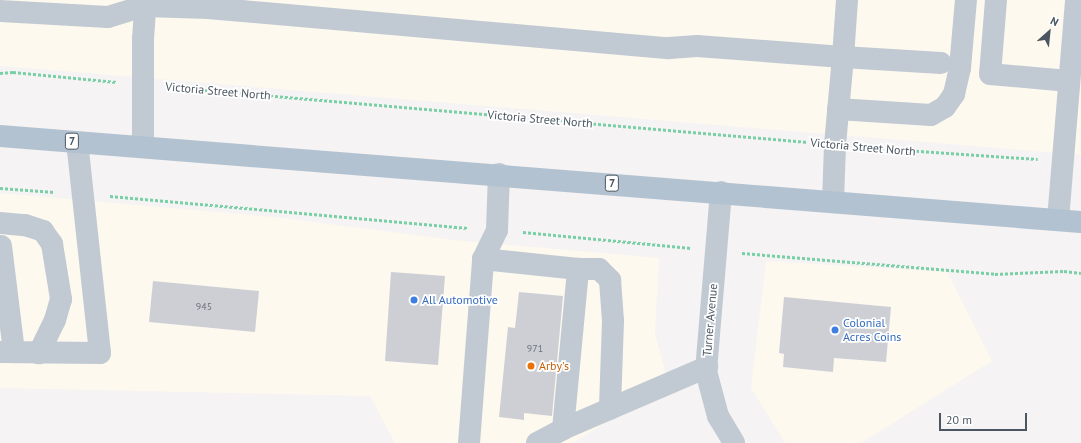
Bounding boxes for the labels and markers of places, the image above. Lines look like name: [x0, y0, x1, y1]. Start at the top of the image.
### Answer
place label: All Automotive: [422, 293, 498, 307]
marker: All Automotive: [409, 295, 419, 305]
place label: Colonial Acres Coins: [843, 316, 901, 344]
marker: Colonial Acres Coins: [830, 325, 840, 335]
place label: Arby's: [539, 359, 569, 373]
marker: Arby's: [526, 361, 536, 371]

